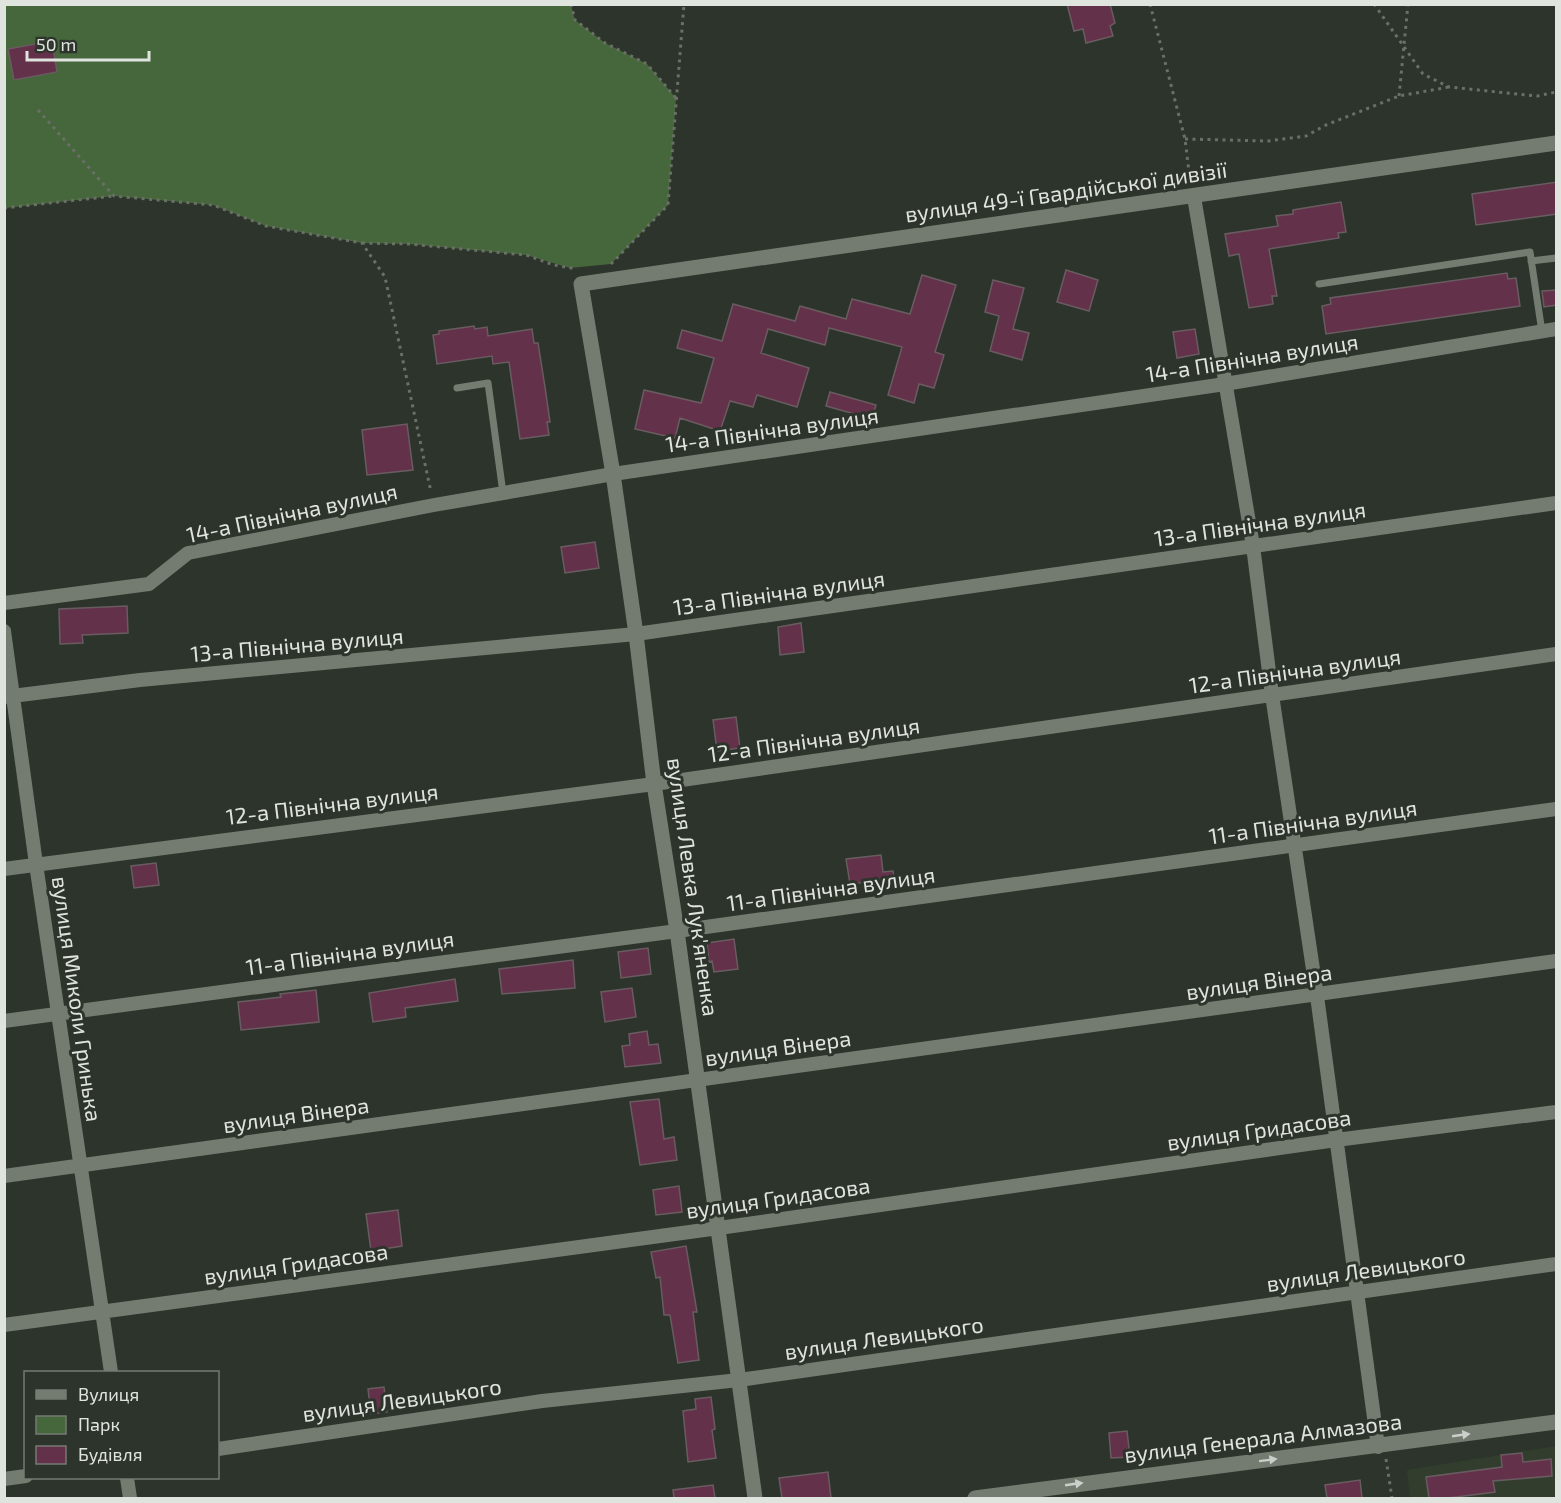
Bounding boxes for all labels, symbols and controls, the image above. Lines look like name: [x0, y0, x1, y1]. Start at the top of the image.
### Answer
scale bar: [27, 24, 148, 62]
text: 50 m: [36, 33, 76, 55]
street label: вулиця 49-ї Гвардійської дивізії: [903, 155, 1229, 227]
street label: 14-а Північна вулиця: [1144, 327, 1360, 388]
street label: 14-а Північна вулиця: [664, 401, 880, 458]
street label: 14-а Північна вулиця: [184, 477, 400, 548]
street label: 13-а Північна вулиця: [1152, 495, 1368, 552]
street label: 13-а Північна вулиця: [671, 564, 887, 621]
street label: 13-а Північна вулиця: [189, 622, 405, 667]
street label: 12-а Північна вулиця: [1187, 642, 1403, 699]
street label: 12-а Північна вулиця: [706, 711, 922, 768]
street label: вулиця Левка Лук'яненка: [662, 756, 725, 1018]
street label: 12-а Північна вулиця: [224, 777, 440, 830]
street label: 11-а Північна вулиця: [1207, 794, 1419, 849]
street label: 11-а Північна вулиця: [725, 861, 937, 916]
street label: вулиця Миколи Гринька: [47, 874, 108, 1123]
street label: 11-а Північна вулиця: [244, 925, 456, 980]
street label: вулиця Вінера: [1184, 958, 1334, 1005]
street label: вулиця Вінера: [703, 1024, 853, 1071]
street label: вулиця Вінера: [221, 1091, 371, 1138]
street label: вулиця Гридасова: [1165, 1103, 1353, 1156]
street label: вулиця Гридасова: [684, 1171, 872, 1224]
street label: вулиця Гридасова: [202, 1237, 390, 1290]
street label: вулиця Левицького: [1265, 1242, 1467, 1297]
street label: вулиця Левицького: [783, 1310, 985, 1365]
legend: [24, 1371, 219, 1479]
street label: вулиця Левицького: [301, 1372, 503, 1427]
text: Вулиця: [78, 1383, 139, 1405]
street label: вулиця Генерала Алмазова: [1123, 1407, 1403, 1468]
text: Парк: [78, 1413, 120, 1435]
one-way arrow: [1452, 1431, 1471, 1440]
text: Будівля: [78, 1443, 142, 1465]
one-way arrow: [1258, 1455, 1277, 1465]
one-way arrow: [1065, 1480, 1084, 1489]

